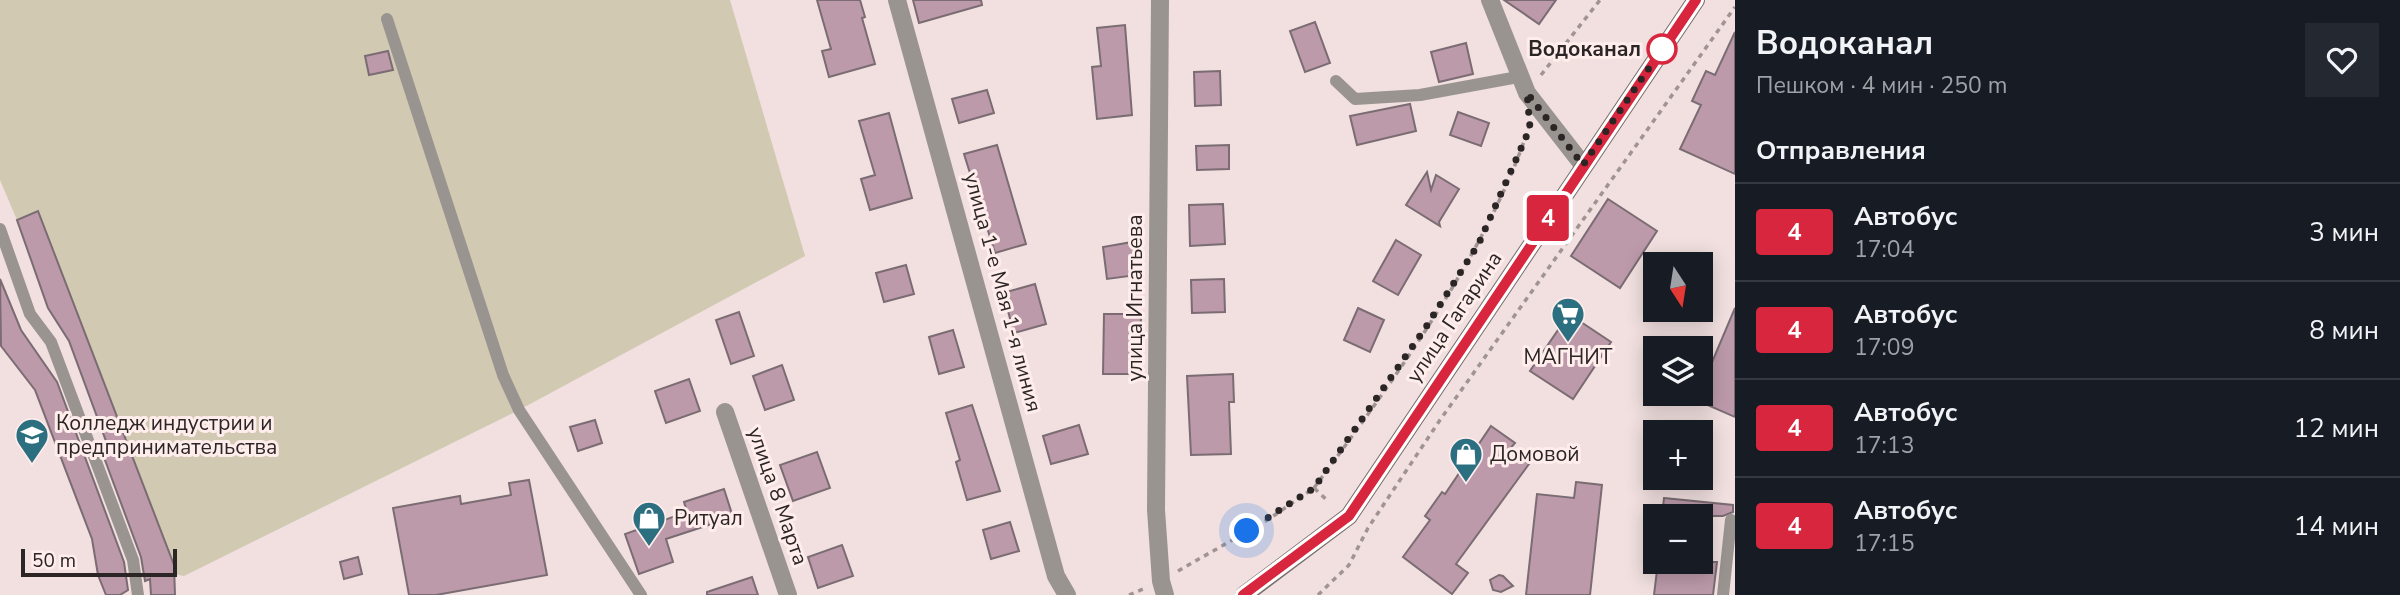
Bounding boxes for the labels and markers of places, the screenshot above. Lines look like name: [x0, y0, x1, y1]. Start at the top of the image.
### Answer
marker: Водоканал: [1647, 34, 1677, 64]
place label: Водоканал: [1528, 35, 1641, 63]
supermarket icon: МАГНИТ: [1549, 295, 1587, 344]
place label: МАГНИТ: [1524, 343, 1613, 371]
place label: Колледж индустрии и предпринимательства: [56, 409, 277, 461]
school or university icon: Колледж индустрии и предпринимательства: [13, 416, 51, 465]
shop icon: Домовой: [1447, 435, 1485, 484]
place label: Домовой: [1490, 440, 1580, 468]
shop icon: Ритуал: [630, 499, 668, 548]
place label: Ритуал: [674, 504, 743, 532]

